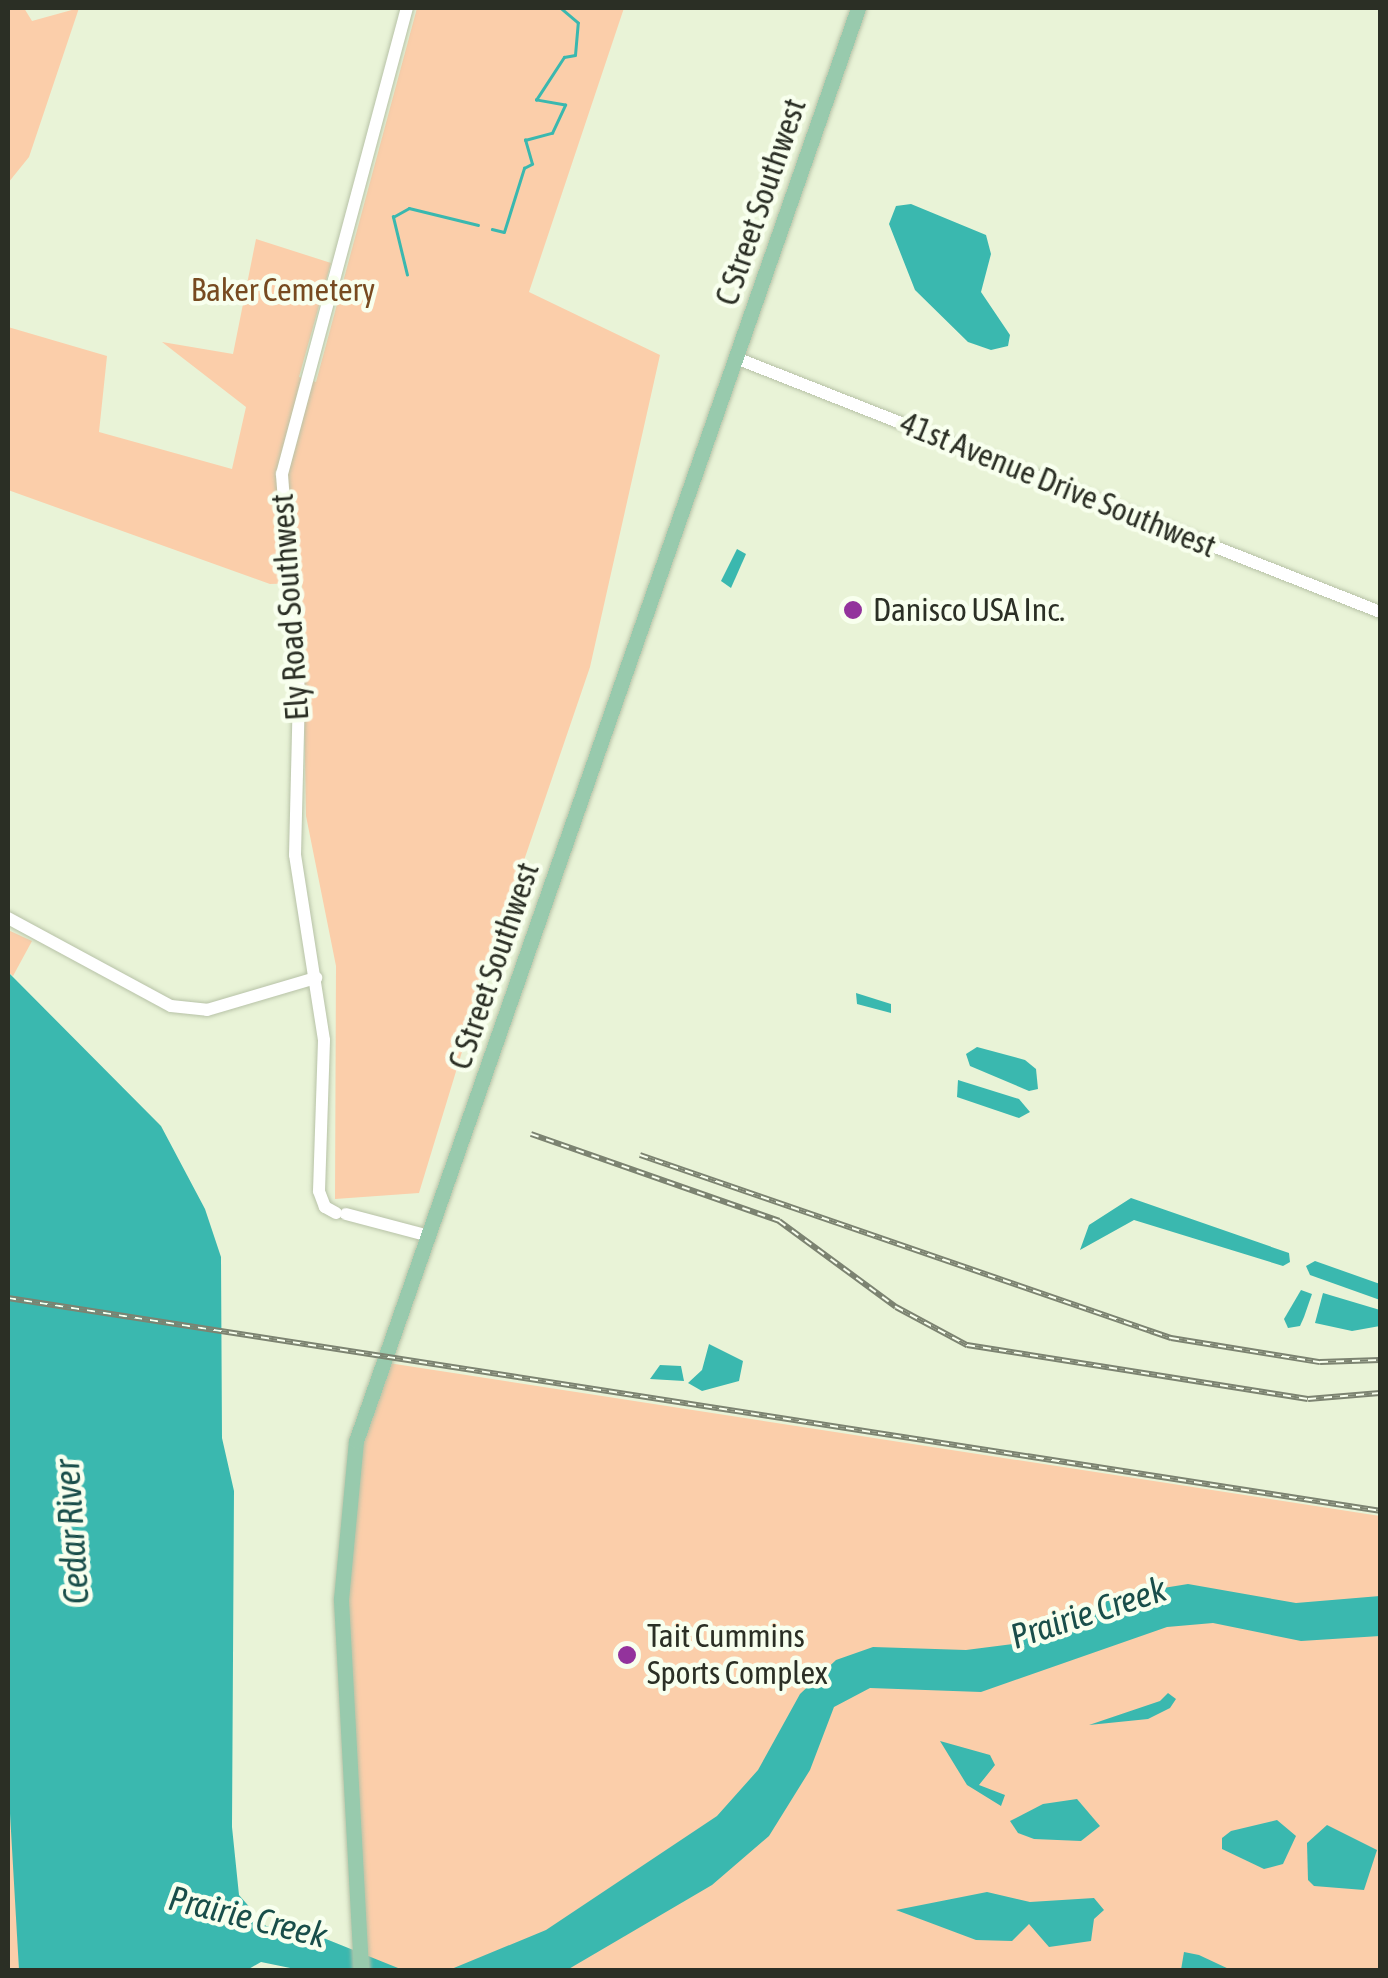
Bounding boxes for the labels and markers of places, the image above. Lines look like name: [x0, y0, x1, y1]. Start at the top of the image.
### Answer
place label: Danisco USA Inc.: [873, 591, 1065, 629]
marker: Danisco USA Inc.: [842, 599, 864, 621]
place label: Tait Cummins Sports Complex: [647, 1618, 828, 1693]
marker: Tait Cummins Sports Complex: [616, 1644, 638, 1666]

